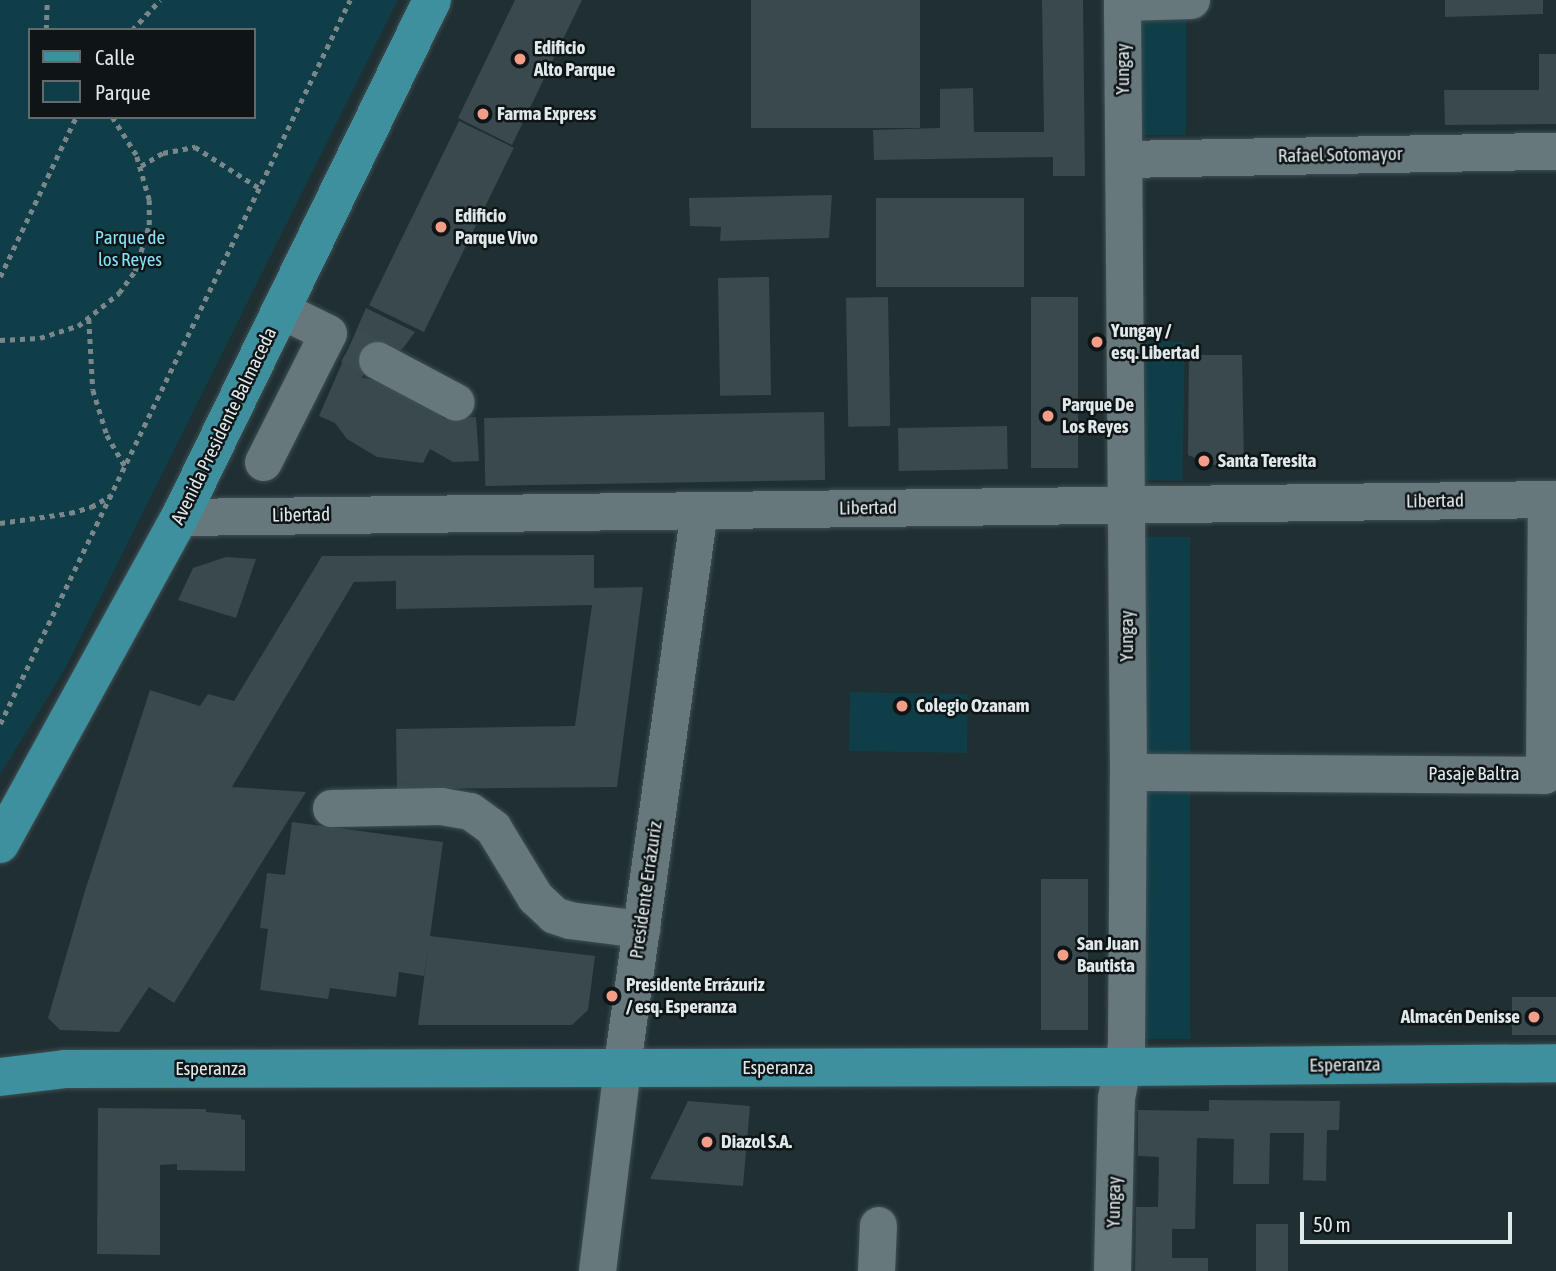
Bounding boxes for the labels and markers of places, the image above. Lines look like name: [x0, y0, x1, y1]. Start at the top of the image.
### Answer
place label: Edificio Alto Parque: [534, 37, 615, 81]
marker: Edificio Alto Parque: [512, 51, 528, 67]
place label: Farma Express: [497, 103, 596, 125]
marker: Farma Express: [475, 106, 491, 122]
place label: Edificio Parque Vivo: [455, 205, 538, 249]
marker: Edificio Parque Vivo: [433, 219, 449, 235]
place label: Yungay / esq. Libertad: [1111, 320, 1199, 364]
marker: Yungay / esq. Libertad: [1089, 334, 1105, 350]
place label: Parque De Los Reyes: [1062, 394, 1134, 438]
marker: Parque De Los Reyes: [1040, 408, 1056, 424]
place label: Santa Teresita: [1218, 450, 1316, 472]
marker: Santa Teresita: [1196, 453, 1212, 469]
place label: Colegio Ozanam: [916, 695, 1030, 717]
marker: Colegio Ozanam: [894, 698, 910, 714]
place label: San Juan Bautista: [1077, 933, 1139, 977]
marker: San Juan Bautista: [1055, 947, 1071, 963]
place label: Presidente Errázuriz / esq. Esperanza: [626, 974, 765, 1018]
marker: Presidente Errázuriz / esq. Esperanza: [604, 988, 620, 1004]
place label: Almacén Denisse: [1401, 1006, 1520, 1028]
marker: Almacén Denisse: [1526, 1009, 1542, 1025]
place label: Diazol S.A.: [721, 1131, 792, 1153]
marker: Diazol S.A.: [699, 1134, 715, 1150]

